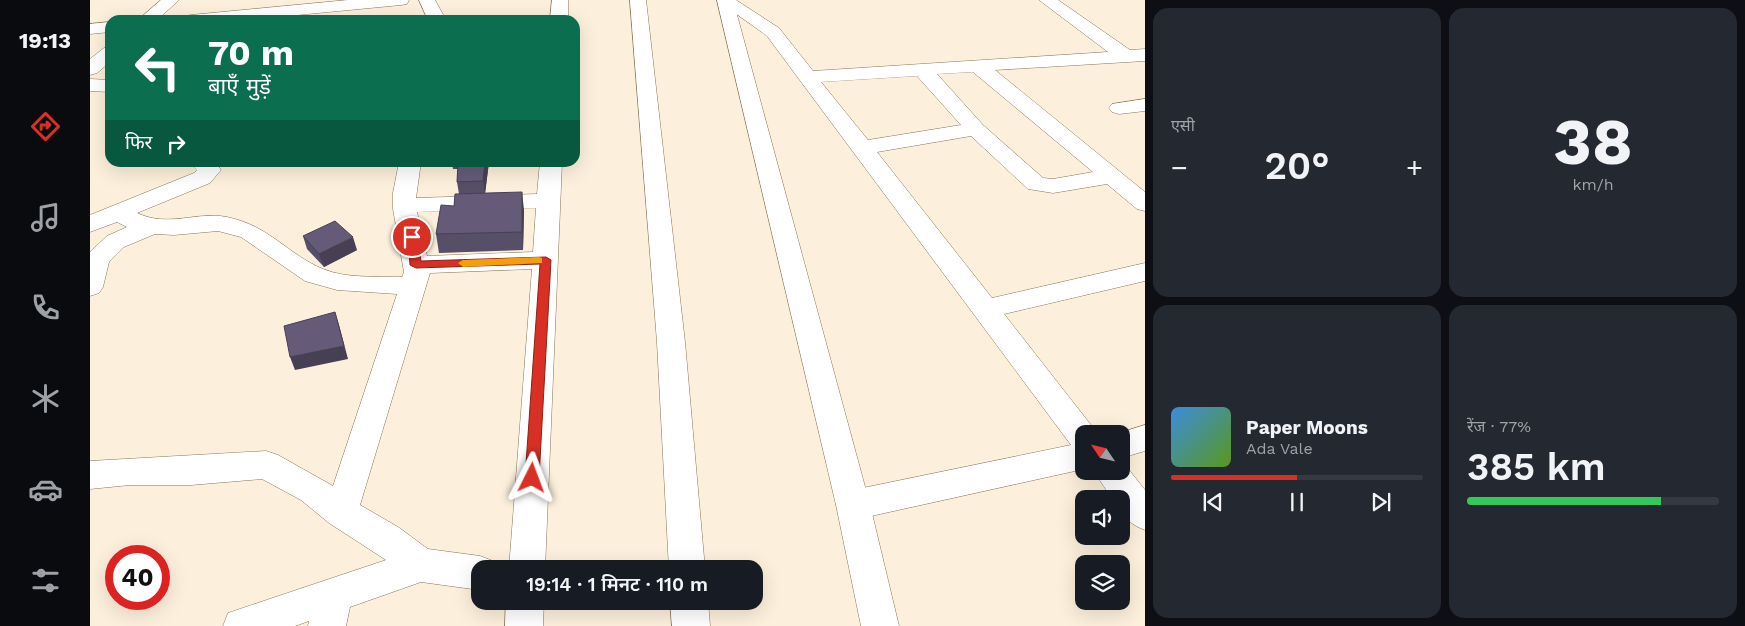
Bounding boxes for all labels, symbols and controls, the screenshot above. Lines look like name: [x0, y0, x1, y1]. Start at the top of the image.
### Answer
text: 19:13: [19, 28, 71, 53]
text: 70 m: [208, 32, 294, 74]
icon: left: [125, 35, 190, 100]
text: बाएँ मुड़ें: [208, 74, 271, 99]
text: 38: [1553, 104, 1633, 180]
icon: directions: [28, 109, 63, 144]
text: एसी: [1171, 116, 1195, 135]
icon: right: [162, 130, 190, 158]
text: फिर: [125, 131, 152, 154]
text: 20°: [1265, 144, 1329, 188]
text: −: [1171, 151, 1188, 184]
text: +: [1406, 151, 1423, 184]
text: km/h: [1572, 175, 1614, 194]
icon: music: [28, 200, 63, 235]
pin: [391, 216, 433, 258]
icon: arrive: [398, 223, 426, 251]
icon: phone: [28, 290, 63, 325]
icon: climate: [28, 381, 63, 416]
text: Paper Moons: [1246, 416, 1368, 439]
text: रेंज · 77%: [1467, 417, 1531, 436]
north arrow: [1075, 425, 1130, 480]
map controls: [1075, 425, 1130, 610]
text: Ada Vale: [1246, 439, 1313, 458]
text: 385 km: [1467, 445, 1606, 489]
position arrow: [505, 451, 557, 503]
icon: car: [28, 472, 63, 507]
icon: previous: [1199, 488, 1227, 516]
icon: pause: [1283, 488, 1311, 516]
icon: next: [1367, 488, 1395, 516]
button: sound: [1075, 490, 1130, 545]
speed limit sign: 40: [105, 545, 170, 610]
button: layers: [1075, 555, 1130, 610]
icon: filters: [28, 563, 63, 598]
text: 19:14 · 1 मिनट · 110 m: [526, 573, 708, 596]

